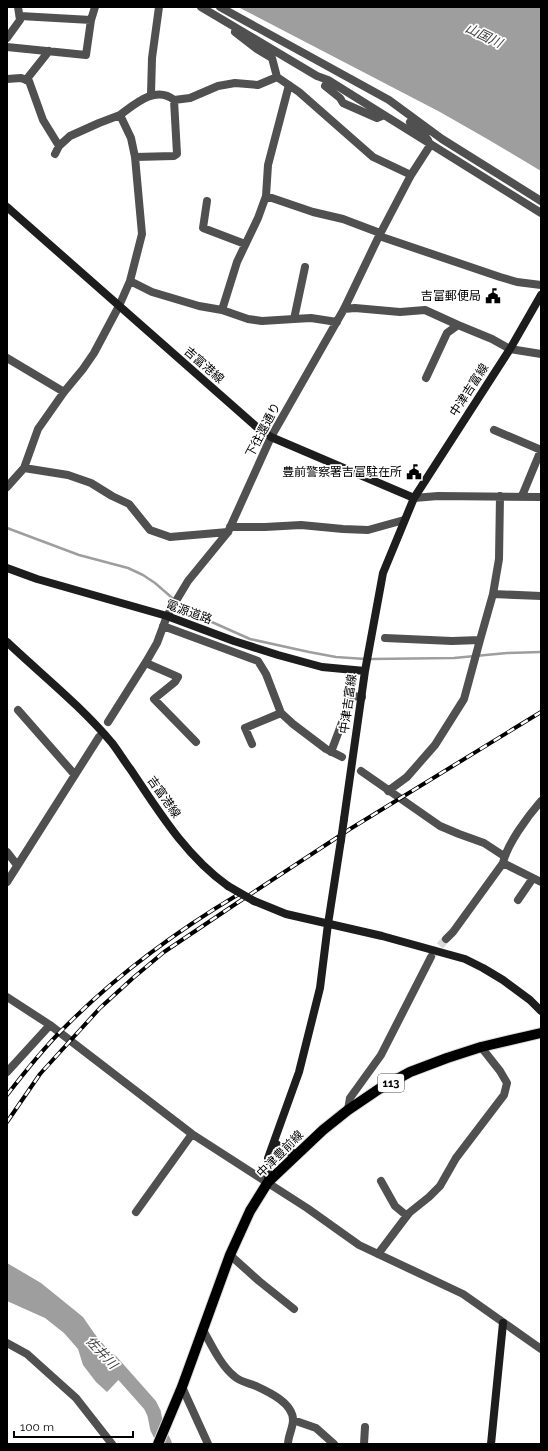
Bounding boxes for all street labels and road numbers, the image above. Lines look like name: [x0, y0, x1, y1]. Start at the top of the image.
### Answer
street label: 吉富港線: [181, 344, 227, 386]
street label: 中津吉富線: [447, 361, 491, 419]
street label: 下往還通り: [243, 400, 283, 460]
street label: 電源道路: [164, 597, 214, 627]
street label: 中津吉富線: [337, 673, 359, 735]
street label: 吉富港線: [144, 773, 184, 821]
road number: 113: [378, 1074, 404, 1092]
street label: 中津豊前線: [254, 1128, 306, 1180]

